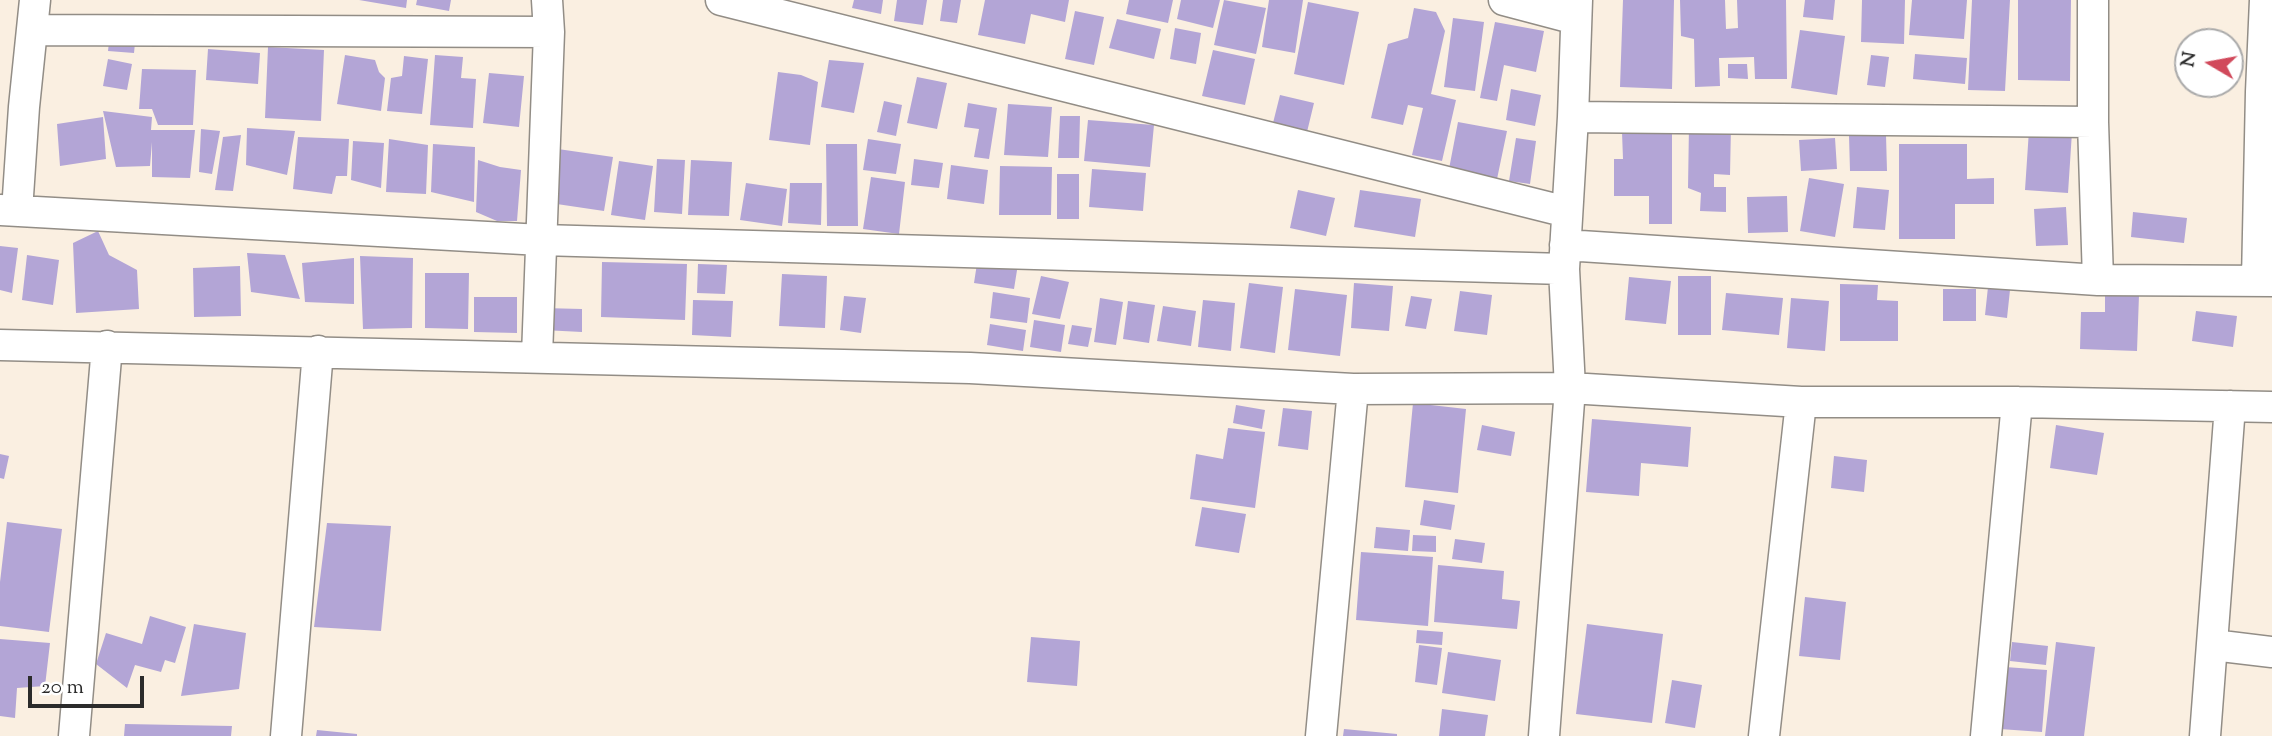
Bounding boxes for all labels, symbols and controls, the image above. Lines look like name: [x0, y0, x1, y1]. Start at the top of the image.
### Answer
north arrow: [2174, 28, 2244, 98]
text: N: [2175, 50, 2204, 69]
scale bar: [32, 662, 147, 706]
text: 20 m: [41, 673, 84, 703]

